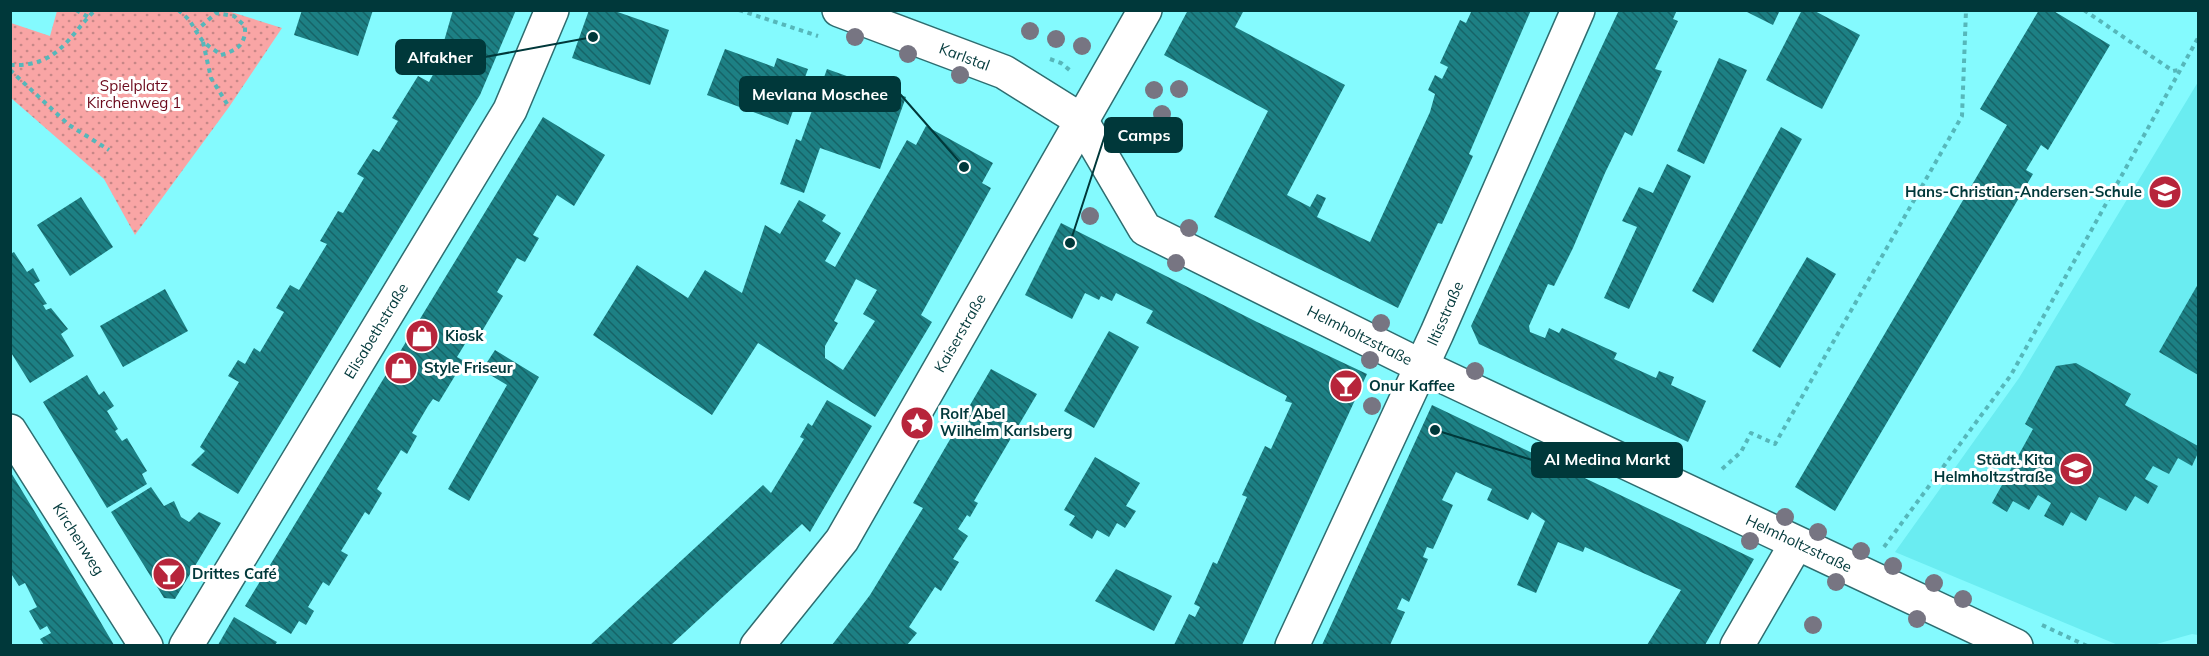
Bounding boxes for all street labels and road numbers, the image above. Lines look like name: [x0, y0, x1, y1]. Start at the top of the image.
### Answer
street label: Karlstal: [937, 38, 993, 75]
street label: Iltisstraße: [1422, 278, 1467, 349]
street label: Elisabethstraße: [340, 280, 412, 382]
street label: Kaiserstraße: [930, 290, 990, 376]
street label: Helmholtzstraße: [1304, 301, 1416, 369]
street label: Kirchenweg: [49, 499, 109, 579]
street label: Helmholtzstraße: [1743, 510, 1855, 576]

